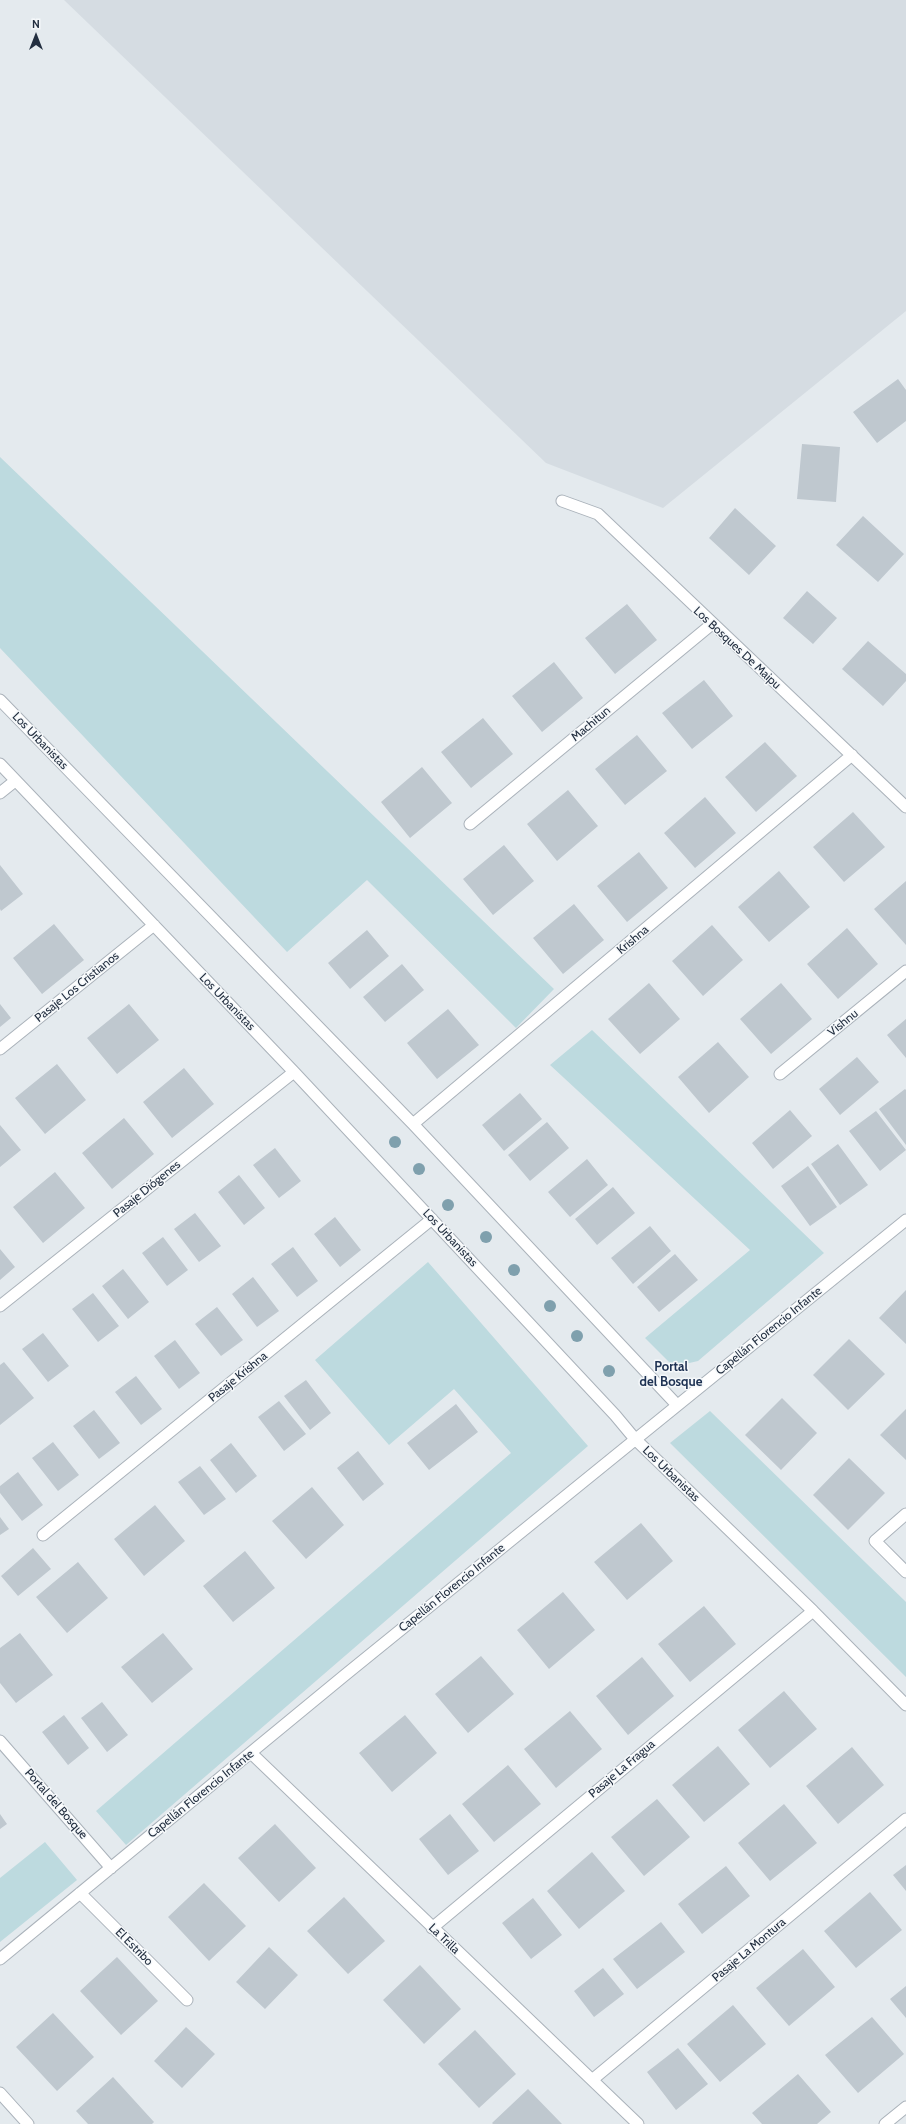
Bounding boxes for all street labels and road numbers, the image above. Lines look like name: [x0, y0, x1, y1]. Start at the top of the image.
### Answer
street label: Los Bosques De Maipu: [690, 604, 784, 692]
street label: Machitun: [568, 703, 614, 745]
street label: Los Urbanistas: [9, 709, 71, 773]
street label: Krishna: [614, 923, 652, 957]
street label: Pasaje Los Cristianos: [32, 949, 122, 1025]
street label: Los Urbanistas: [196, 970, 258, 1034]
street label: Vishnu: [825, 1006, 861, 1040]
street label: Pasaje Diógenes: [110, 1158, 184, 1220]
street label: Los Urbanistas: [420, 1206, 480, 1270]
street label: Capellán Florencio Infante: [713, 1284, 825, 1378]
street label: Pasaje Krishna: [206, 1349, 270, 1405]
street label: Los Urbanistas: [639, 1443, 703, 1505]
street label: Capellán Florencio Infante: [396, 1541, 508, 1635]
street label: Pasaje La Fragua: [586, 1737, 658, 1801]
street label: Capellán Florencio Infante: [145, 1747, 257, 1841]
street label: Portal del Bosque: [21, 1766, 91, 1842]
street label: Pasaje La Montura: [709, 1915, 789, 1985]
street label: La Trilla: [425, 1921, 463, 1957]
street label: El Estribo: [112, 1925, 156, 1969]

